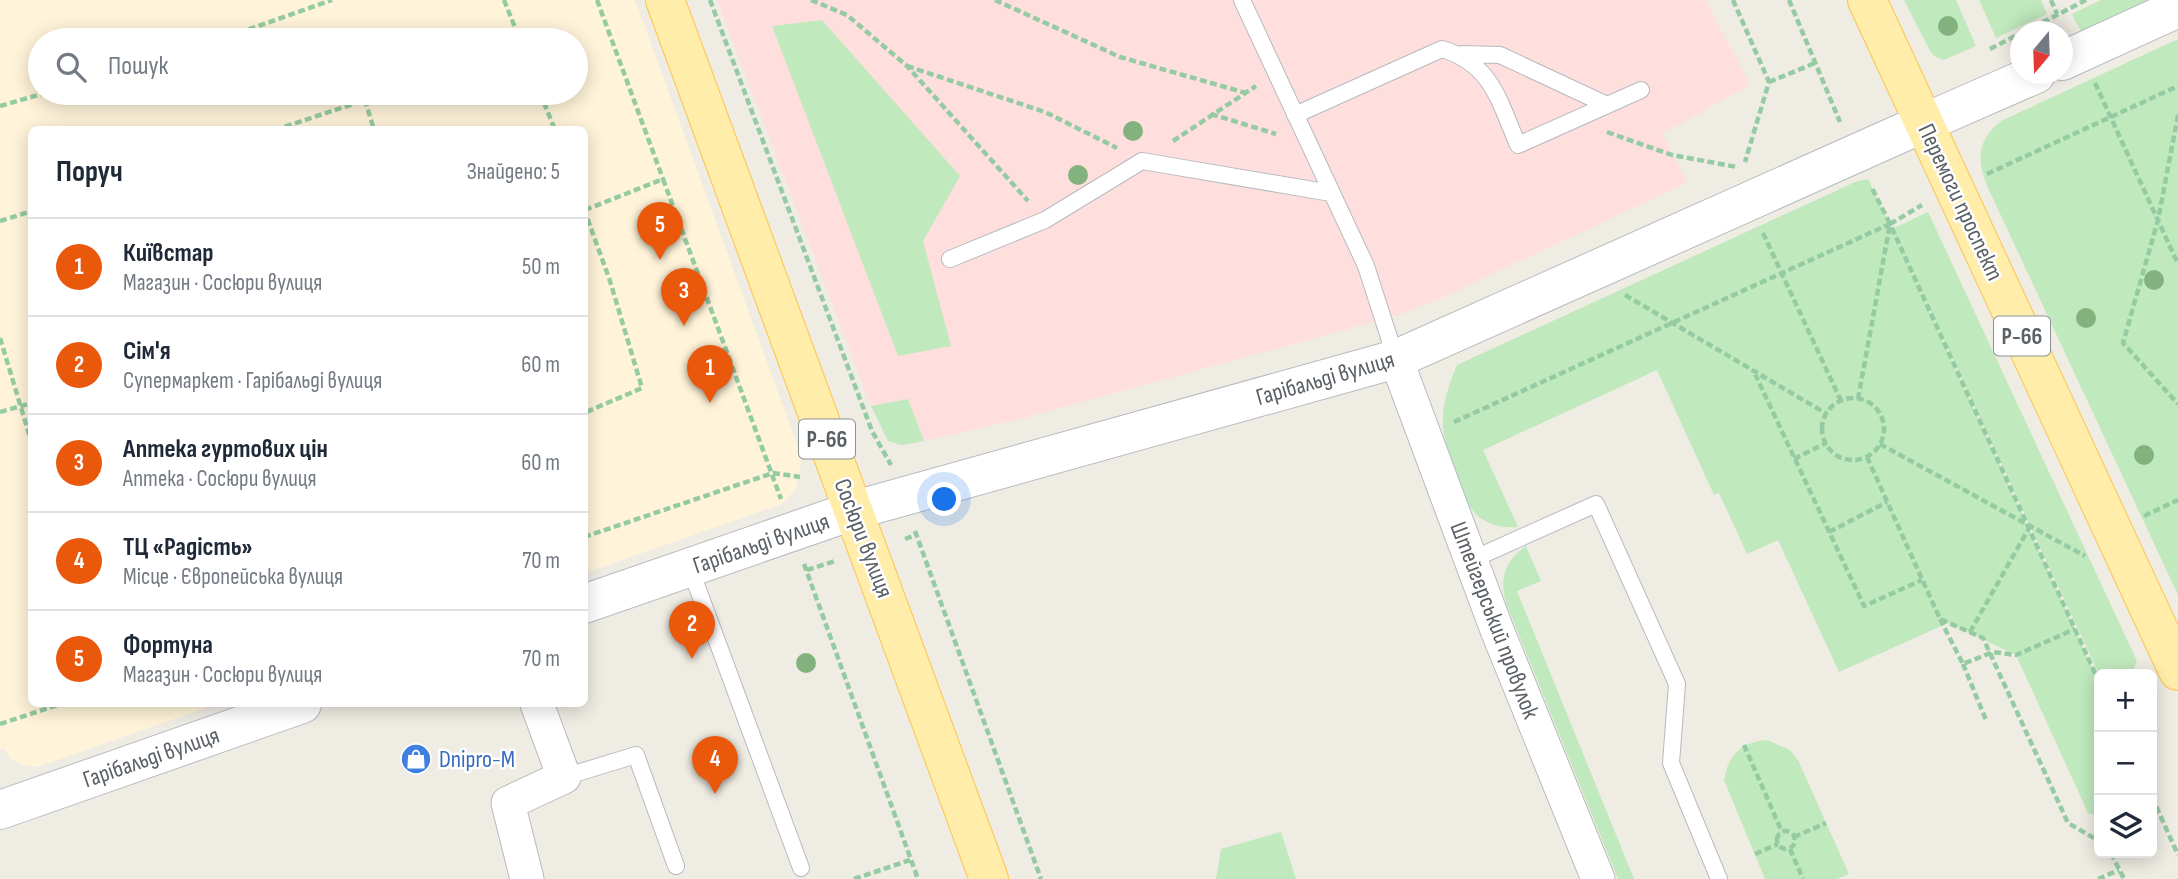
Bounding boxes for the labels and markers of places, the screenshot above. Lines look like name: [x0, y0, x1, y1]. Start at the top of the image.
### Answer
pin: 5: [637, 202, 683, 260]
pin: 3: [661, 268, 707, 326]
pin: 1: [687, 345, 733, 403]
pin: 2: [669, 601, 715, 659]
pin: 4: [692, 736, 738, 794]
shop icon: Dnipro-M: [399, 742, 433, 776]
place label: Dnipro-M: [439, 745, 515, 774]

